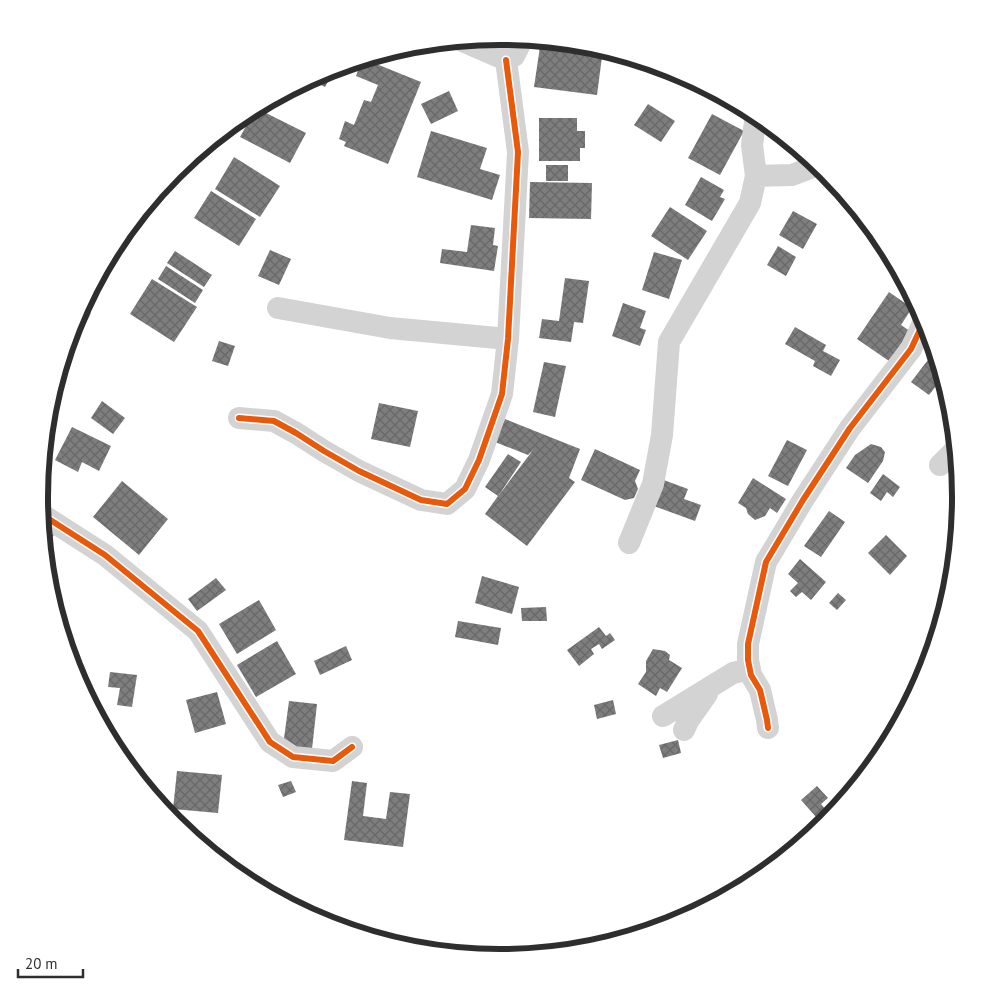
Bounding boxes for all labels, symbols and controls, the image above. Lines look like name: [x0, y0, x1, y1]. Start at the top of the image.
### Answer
scale bar: [18, 946, 82, 978]
text: 20 m: [25, 954, 58, 973]

